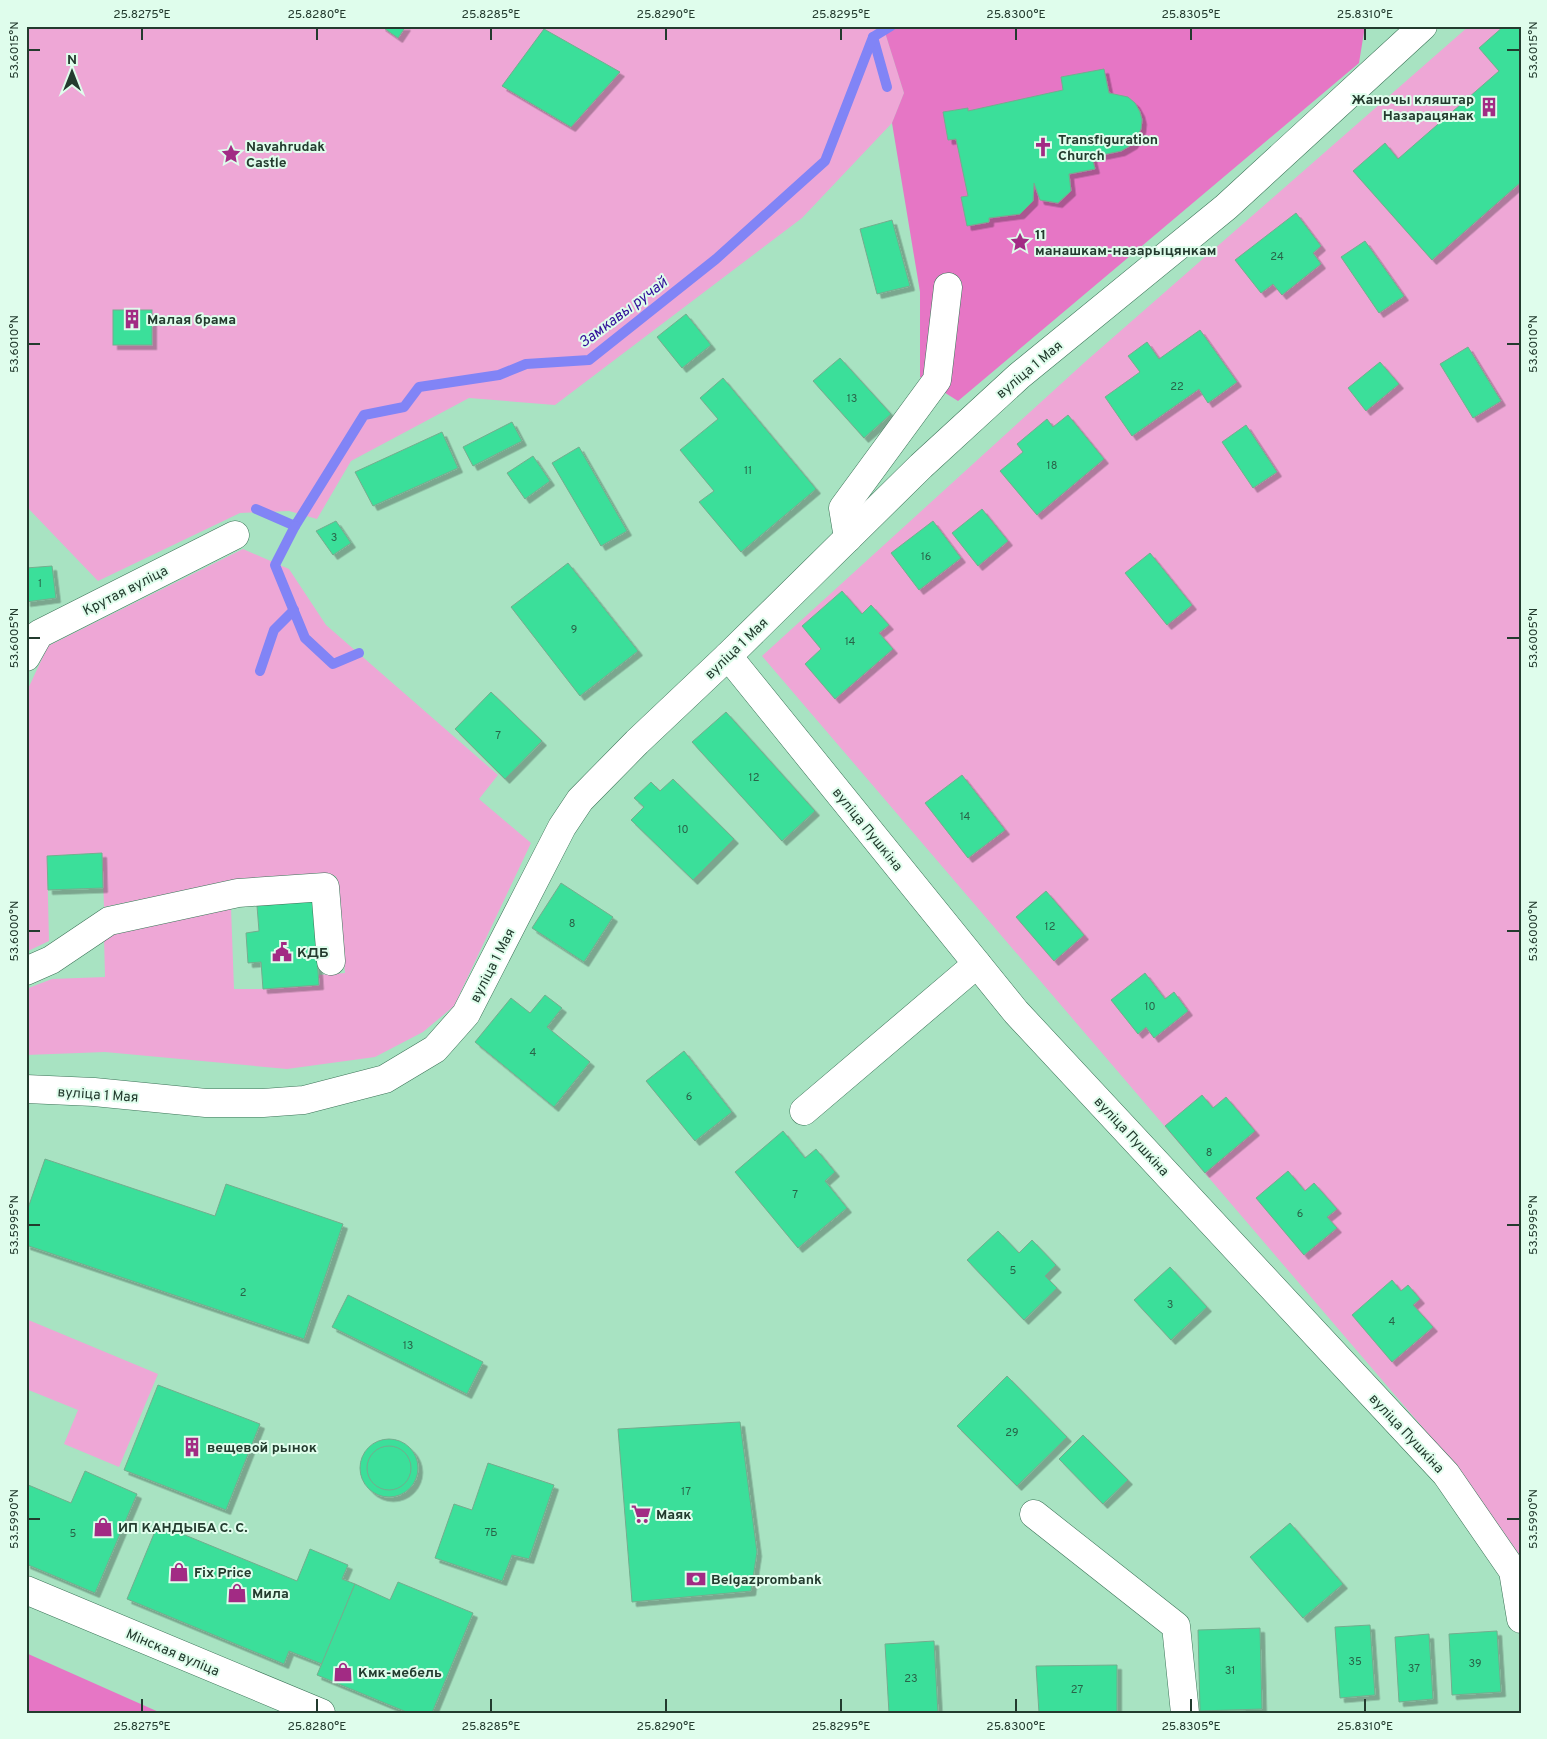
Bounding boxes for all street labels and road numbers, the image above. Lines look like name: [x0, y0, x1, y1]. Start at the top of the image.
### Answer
street label: вуліца 1 Мая: [993, 338, 1067, 403]
street label: Крутая вуліца: [80, 563, 171, 620]
street label: вуліца 1 Мая: [702, 615, 772, 683]
street label: вуліца Пушкіна: [828, 785, 906, 875]
street label: вуліца 1 Мая: [467, 926, 519, 1006]
street label: вуліца 1 Мая: [57, 1084, 139, 1107]
street label: вуліца Пушкіна: [1090, 1094, 1172, 1180]
street label: вуліца Пушкіна: [1365, 1391, 1447, 1477]
street label: Мінская вуліца: [123, 1626, 222, 1681]

